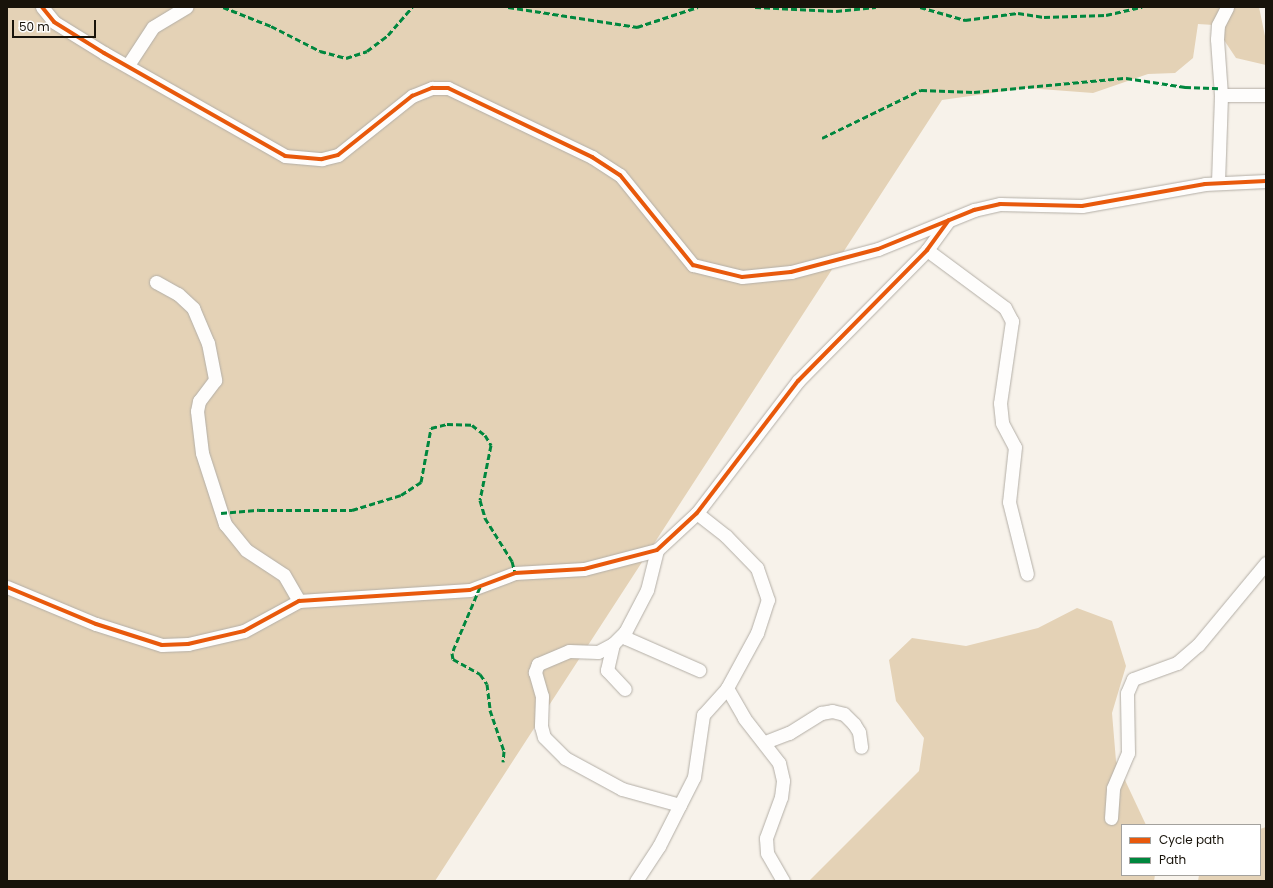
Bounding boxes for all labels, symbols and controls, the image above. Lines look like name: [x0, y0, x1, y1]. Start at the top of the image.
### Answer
scale bar: [14, 12, 98, 38]
text: 50 m: [19, 18, 50, 35]
legend: [1121, 824, 1261, 876]
text: Cycle path: [1159, 831, 1224, 848]
text: Path: [1159, 851, 1186, 868]

